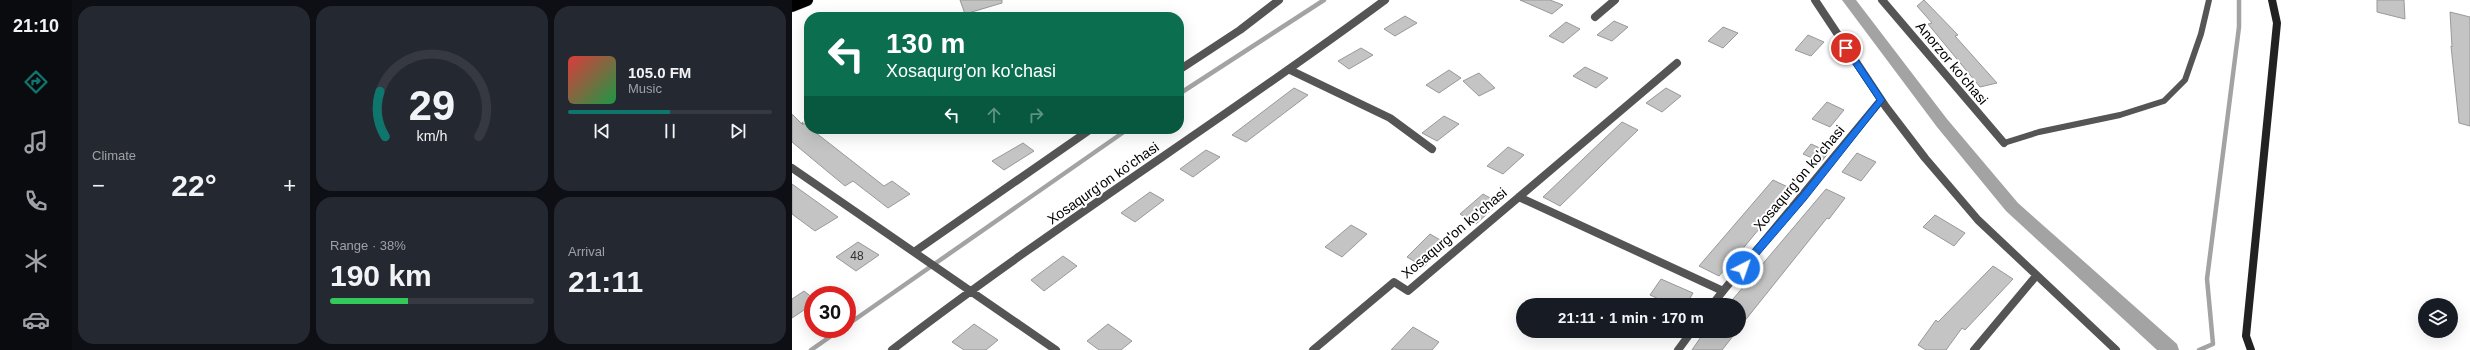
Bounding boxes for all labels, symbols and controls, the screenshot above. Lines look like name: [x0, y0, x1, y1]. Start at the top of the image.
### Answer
text: 21:10: [13, 16, 59, 36]
street label: Anorzor ko'chasi: [1913, 18, 1991, 108]
icon: left: [820, 28, 872, 80]
text: 130 m: [886, 28, 965, 59]
pin: [1829, 31, 1863, 65]
icon: arrive: [1835, 37, 1857, 59]
text: Xosaqurg'on ko'chasi: [886, 61, 1056, 81]
text: 105.0 FM: [628, 64, 691, 81]
icon: directions: [22, 68, 50, 96]
text: 29: [409, 81, 455, 128]
text: Music: [628, 81, 662, 96]
icon: left: [941, 104, 963, 126]
icon: ahead: [983, 104, 1005, 126]
icon: right: [1025, 104, 1047, 126]
icon: previous: [591, 120, 613, 142]
icon: pause: [659, 120, 681, 142]
icon: next: [727, 120, 749, 142]
street label: Xosaqurg'on ko'chasi: [1750, 122, 1848, 234]
text: km/h: [417, 127, 448, 143]
icon: music: [22, 128, 50, 156]
street label: Xosaqurg'on ko'chasi: [1044, 139, 1162, 227]
text: Climate: [92, 148, 136, 163]
text: 22°: [171, 169, 217, 202]
text: −: [92, 173, 105, 198]
text: +: [283, 173, 296, 198]
street label: Xosaqurg'on ko'chasi: [1398, 184, 1510, 282]
icon: phone: [22, 187, 50, 215]
text: Range · 38%: [330, 238, 406, 253]
text: Arrival: [568, 244, 605, 259]
icon: climate: [22, 247, 50, 275]
position arrow: [1722, 247, 1764, 289]
house number: 48: [850, 249, 864, 263]
text: 190 km: [330, 259, 432, 292]
text: 21:11: [568, 265, 643, 298]
speed limit sign: 30: [804, 286, 856, 338]
map controls: [2418, 298, 2458, 338]
button: layers: [2418, 298, 2458, 338]
icon: car: [22, 306, 50, 334]
text: 21:11 · 1 min · 170 m: [1558, 309, 1704, 326]

